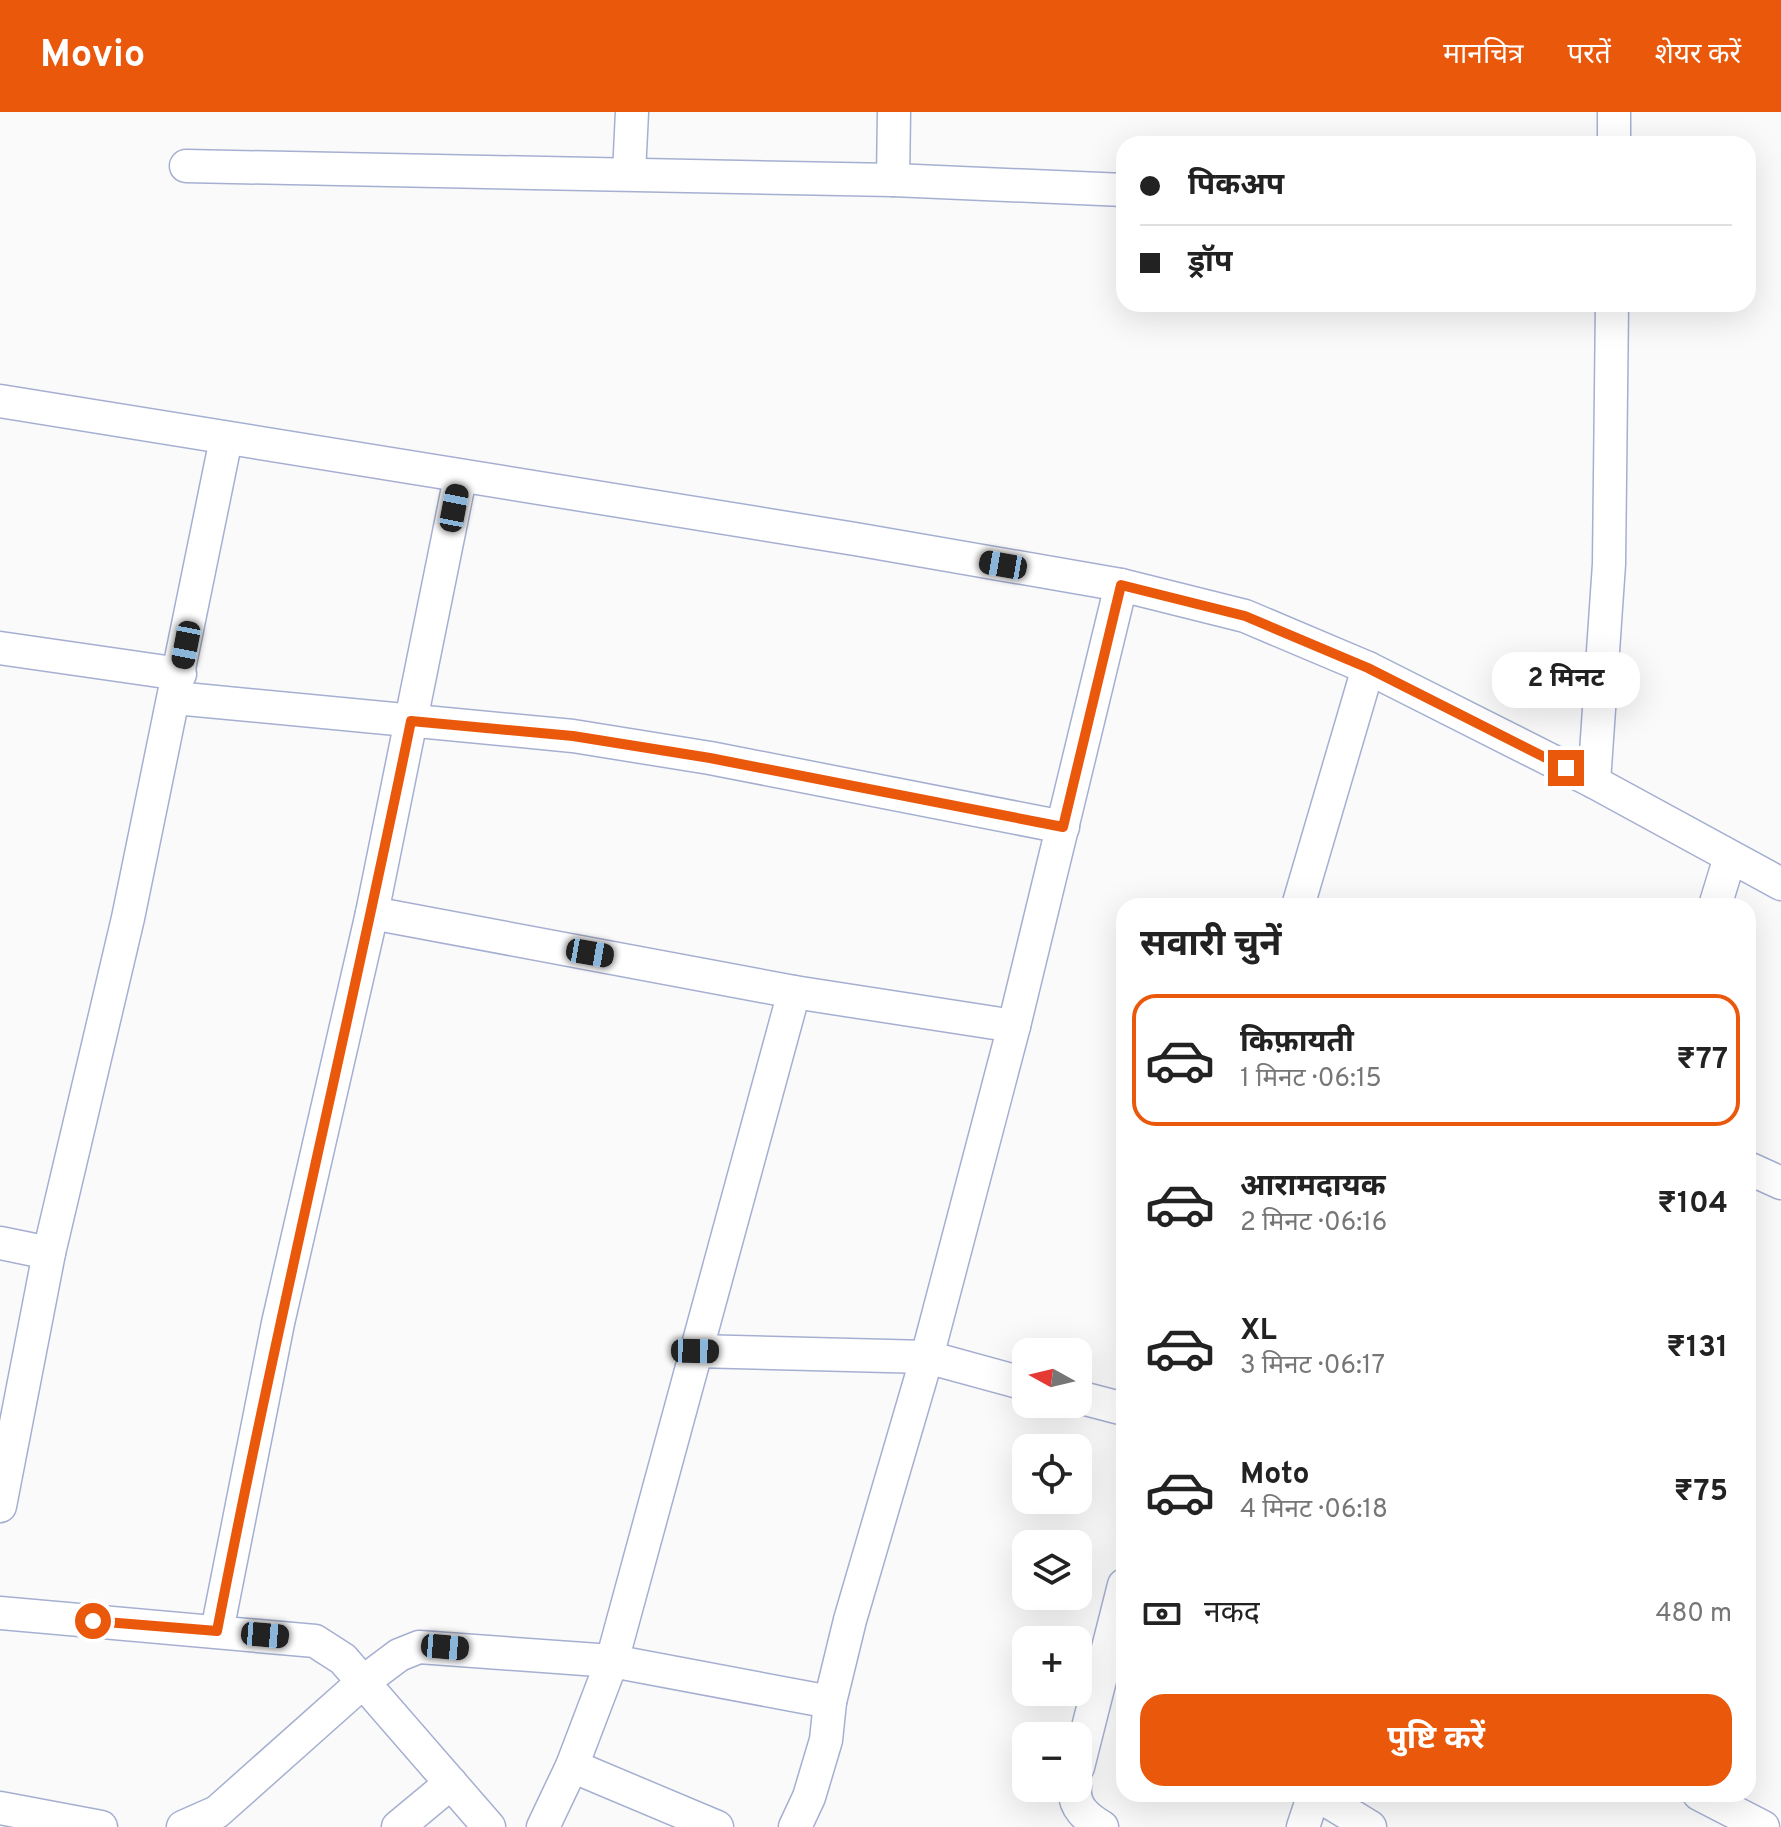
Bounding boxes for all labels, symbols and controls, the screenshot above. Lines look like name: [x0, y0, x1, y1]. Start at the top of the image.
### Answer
text: Movio: [40, 32, 145, 81]
text: मानचित्र: [1443, 38, 1523, 74]
text: परतें: [1567, 38, 1611, 74]
text: शेयर करें: [1655, 38, 1741, 74]
text: पिकअप: [1188, 168, 1284, 205]
text: ड्रॉप: [1188, 245, 1232, 282]
car: [438, 482, 470, 534]
car: [977, 549, 1029, 581]
car: [170, 619, 202, 671]
callout: 2 मिनट: [1492, 652, 1640, 708]
text: 2 मिनट: [1528, 663, 1604, 696]
route end: [1548, 750, 1584, 786]
text: सवारी चुनें: [1140, 923, 1281, 969]
car: [564, 937, 616, 969]
icon: car: [1144, 1024, 1216, 1096]
text: किफ़ायती: [1240, 1025, 1354, 1062]
text: ₹77: [1676, 1042, 1728, 1079]
text: 1 मिनट · 06:15: [1240, 1063, 1382, 1096]
icon: car: [1144, 1168, 1216, 1240]
text: आरामदायक: [1240, 1169, 1386, 1206]
text: ₹104: [1657, 1186, 1728, 1223]
text: 2 मिनट · 06:16: [1240, 1207, 1387, 1240]
icon: car: [1144, 1312, 1216, 1384]
text: XL: [1240, 1313, 1277, 1350]
text: ₹131: [1666, 1330, 1728, 1367]
north arrow: [1012, 1338, 1092, 1418]
map controls: [1012, 1338, 1092, 1802]
car: [671, 1339, 719, 1363]
text: 3 मिनट · 06:17: [1240, 1350, 1385, 1383]
button: locate: [1012, 1434, 1092, 1514]
icon: car: [1144, 1456, 1216, 1528]
text: Moto: [1240, 1457, 1310, 1494]
text: ₹75: [1674, 1474, 1728, 1511]
text: 4 मिनट · 06:18: [1240, 1494, 1388, 1527]
button: layers: [1012, 1530, 1092, 1610]
icon: cash: [1140, 1592, 1184, 1636]
text: नकद: [1204, 1596, 1260, 1633]
text: 480 m: [1655, 1598, 1732, 1631]
route start: [75, 1603, 111, 1639]
car: [240, 1621, 290, 1649]
button: +: [1012, 1626, 1092, 1706]
car: [420, 1633, 470, 1661]
button: पुष्टि करें: [1140, 1694, 1732, 1786]
button: −: [1012, 1722, 1092, 1802]

